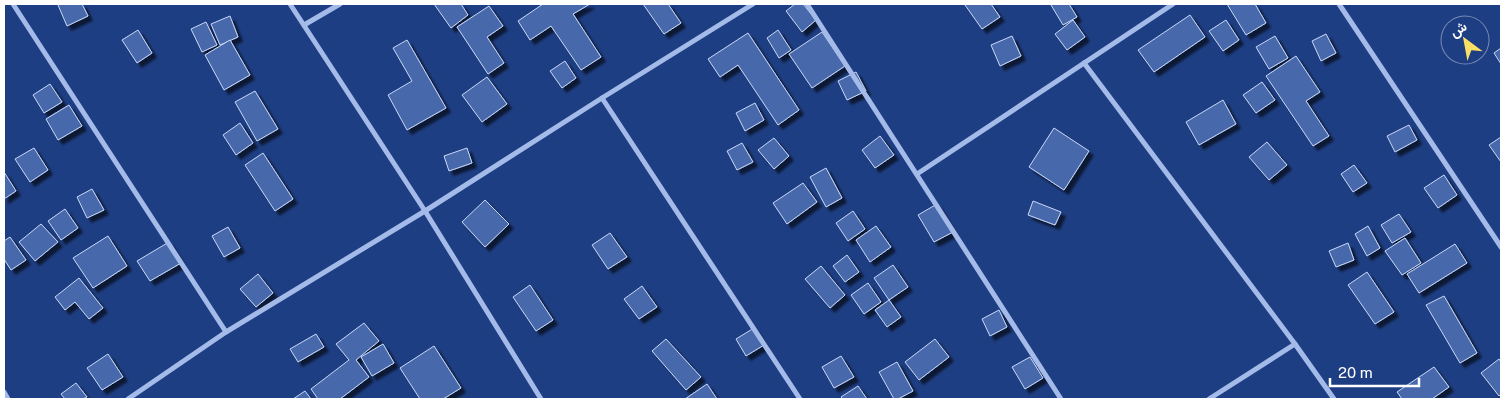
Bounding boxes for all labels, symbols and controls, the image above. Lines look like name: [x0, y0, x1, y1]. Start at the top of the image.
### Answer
north arrow: [1440, 15, 1490, 65]
text: ش: [1447, 18, 1470, 41]
scale bar: [1330, 356, 1419, 388]
text: 20 m: [1338, 364, 1373, 381]

